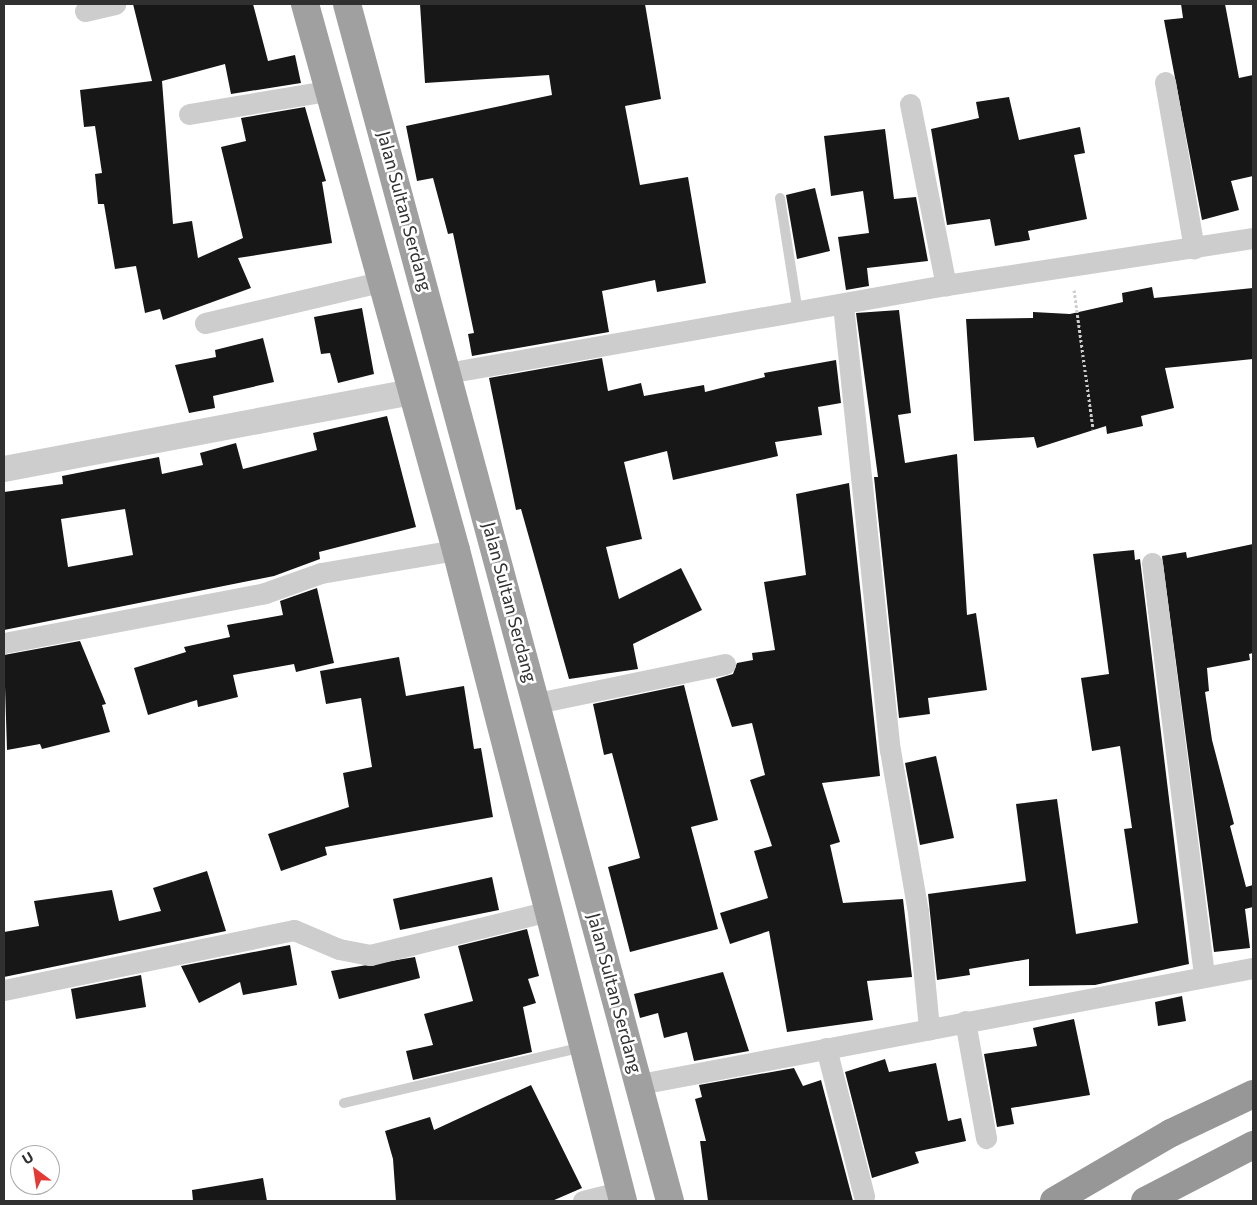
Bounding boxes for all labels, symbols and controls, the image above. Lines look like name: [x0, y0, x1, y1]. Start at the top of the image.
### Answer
street label: Jalan Sultan Serdang: [373, 129, 437, 293]
street label: Jalan Sultan Serdang: [478, 520, 542, 684]
street label: Jalan Sultan Serdang: [583, 911, 647, 1075]
north arrow: [10, 1145, 60, 1195]
text: U: [19, 1148, 36, 1167]

